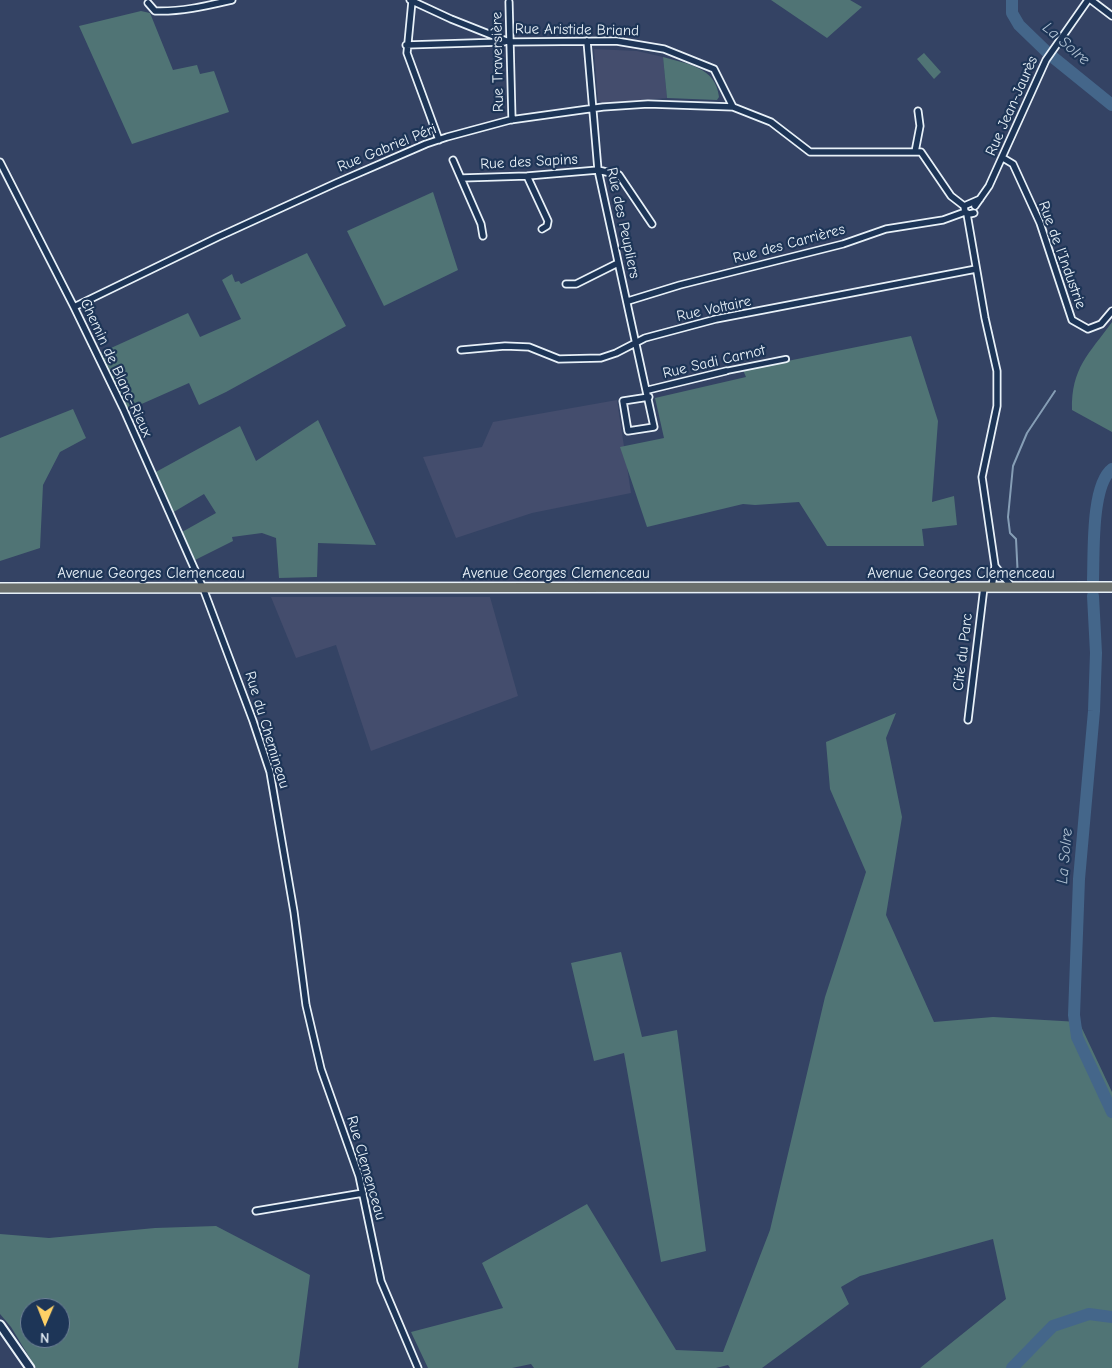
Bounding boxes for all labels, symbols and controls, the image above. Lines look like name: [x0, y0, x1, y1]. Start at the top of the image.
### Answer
street label: Rue Traversière: [488, 12, 508, 112]
water label: La Solre: [1039, 18, 1093, 70]
street label: Rue Aristide Briand: [515, 20, 639, 40]
street label: Rue Jean-Jaurès: [982, 53, 1042, 159]
street label: Rue Gabriel Péri: [335, 120, 439, 176]
street label: Rue des Sapins: [480, 150, 578, 174]
street label: Rue des Peupliers: [602, 166, 644, 280]
street label: Rue de l'Industrie: [1034, 199, 1090, 311]
street label: Rue des Carrières: [731, 220, 847, 268]
street label: Rue Voltaire: [675, 292, 753, 326]
street label: Chemin de Blanc-Rieux: [76, 296, 156, 440]
street label: Rue Sadi Carnot: [661, 341, 767, 383]
street label: Avenue Georges Clemenceau: [57, 565, 245, 583]
street label: Avenue Georges Clemenceau: [462, 565, 650, 583]
street label: Avenue Georges Clemenceau: [867, 565, 1055, 583]
street label: Cité du Parc: [949, 612, 977, 692]
street label: Rue du Chemineau: [241, 669, 293, 791]
water label: La Solre: [1053, 827, 1077, 885]
street label: Rue Clemenceau: [343, 1114, 389, 1222]
north arrow: [20, 1298, 70, 1348]
text: N: [40, 1329, 49, 1346]

